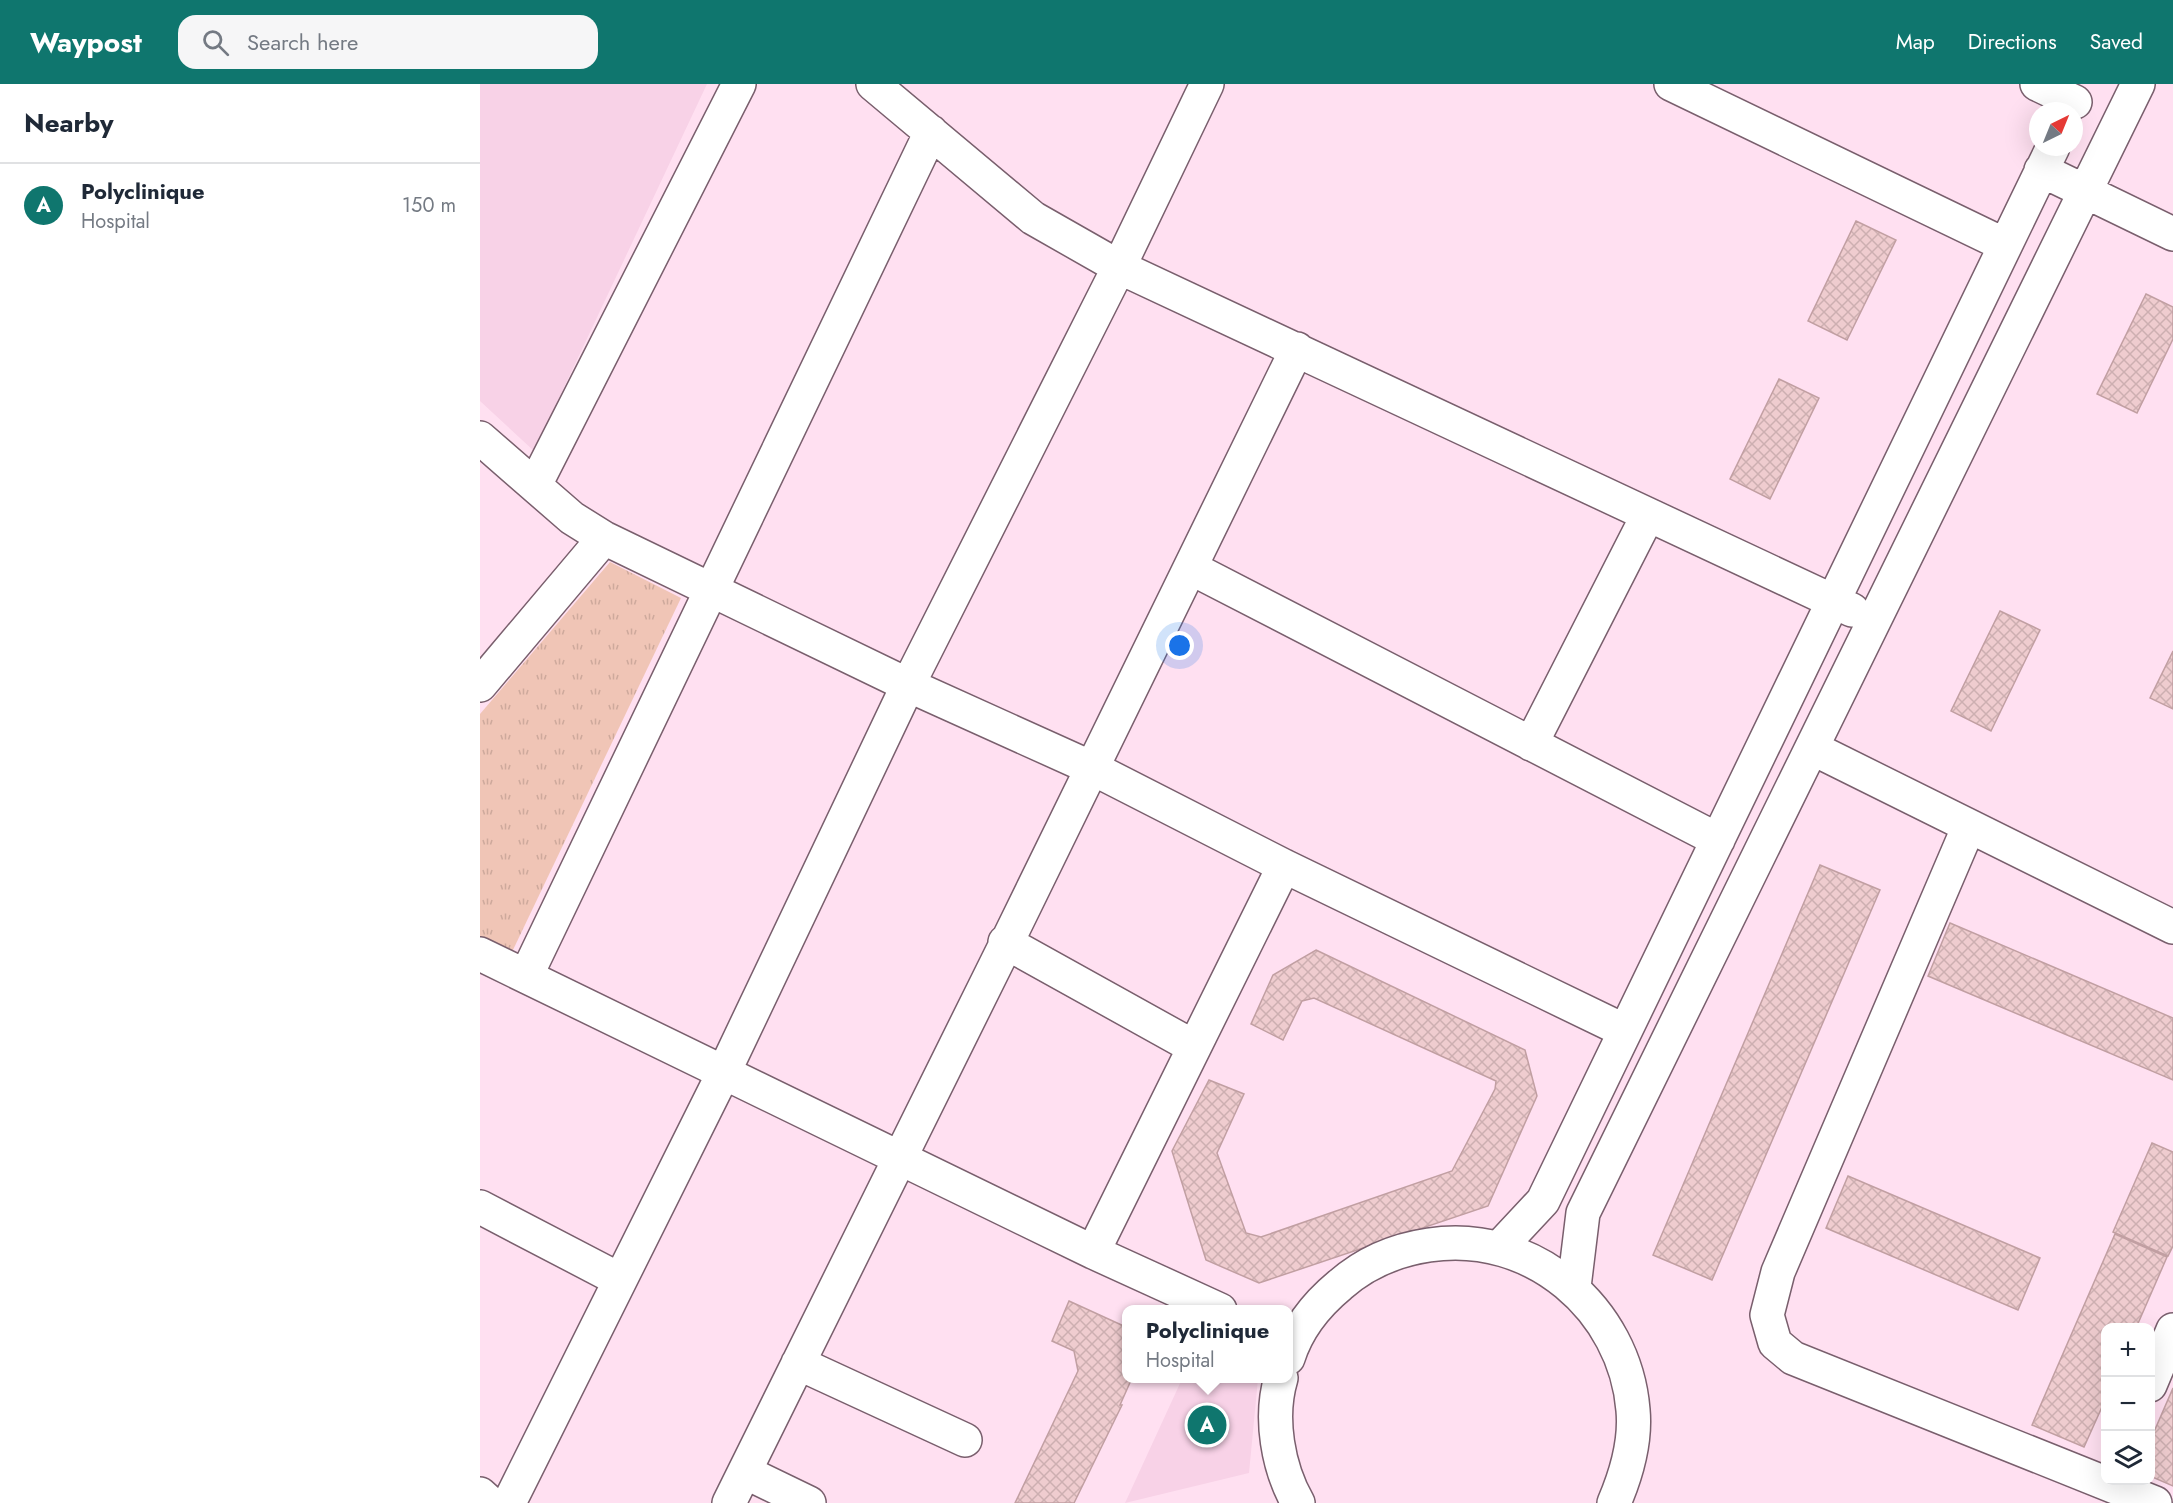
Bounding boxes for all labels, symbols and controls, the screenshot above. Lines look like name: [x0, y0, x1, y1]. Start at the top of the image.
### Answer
search box: [178, 15, 598, 69]
text: Waypost: [30, 22, 142, 63]
icon: search: [199, 26, 232, 59]
text: Search here: [247, 26, 358, 58]
text: Map: [1896, 27, 1935, 57]
text: Directions: [1968, 27, 2057, 57]
text: Saved: [2090, 27, 2143, 57]
north arrow: [2029, 102, 2083, 156]
text: Nearby: [24, 104, 113, 142]
text: Polyclinique: [81, 175, 205, 207]
text: A: [36, 191, 51, 220]
text: 150 m: [402, 191, 456, 220]
text: Hospital: [81, 207, 150, 236]
your location: [1165, 631, 1194, 660]
popup: [1122, 1305, 1293, 1383]
text: Polyclinique: [1146, 1314, 1269, 1346]
map controls: [2101, 1323, 2155, 1485]
button: +: [2101, 1323, 2155, 1377]
text: Hospital: [1146, 1346, 1215, 1375]
button: −: [2101, 1377, 2155, 1431]
pin: A: [1188, 1402, 1226, 1448]
button: layers: [2101, 1431, 2155, 1485]

